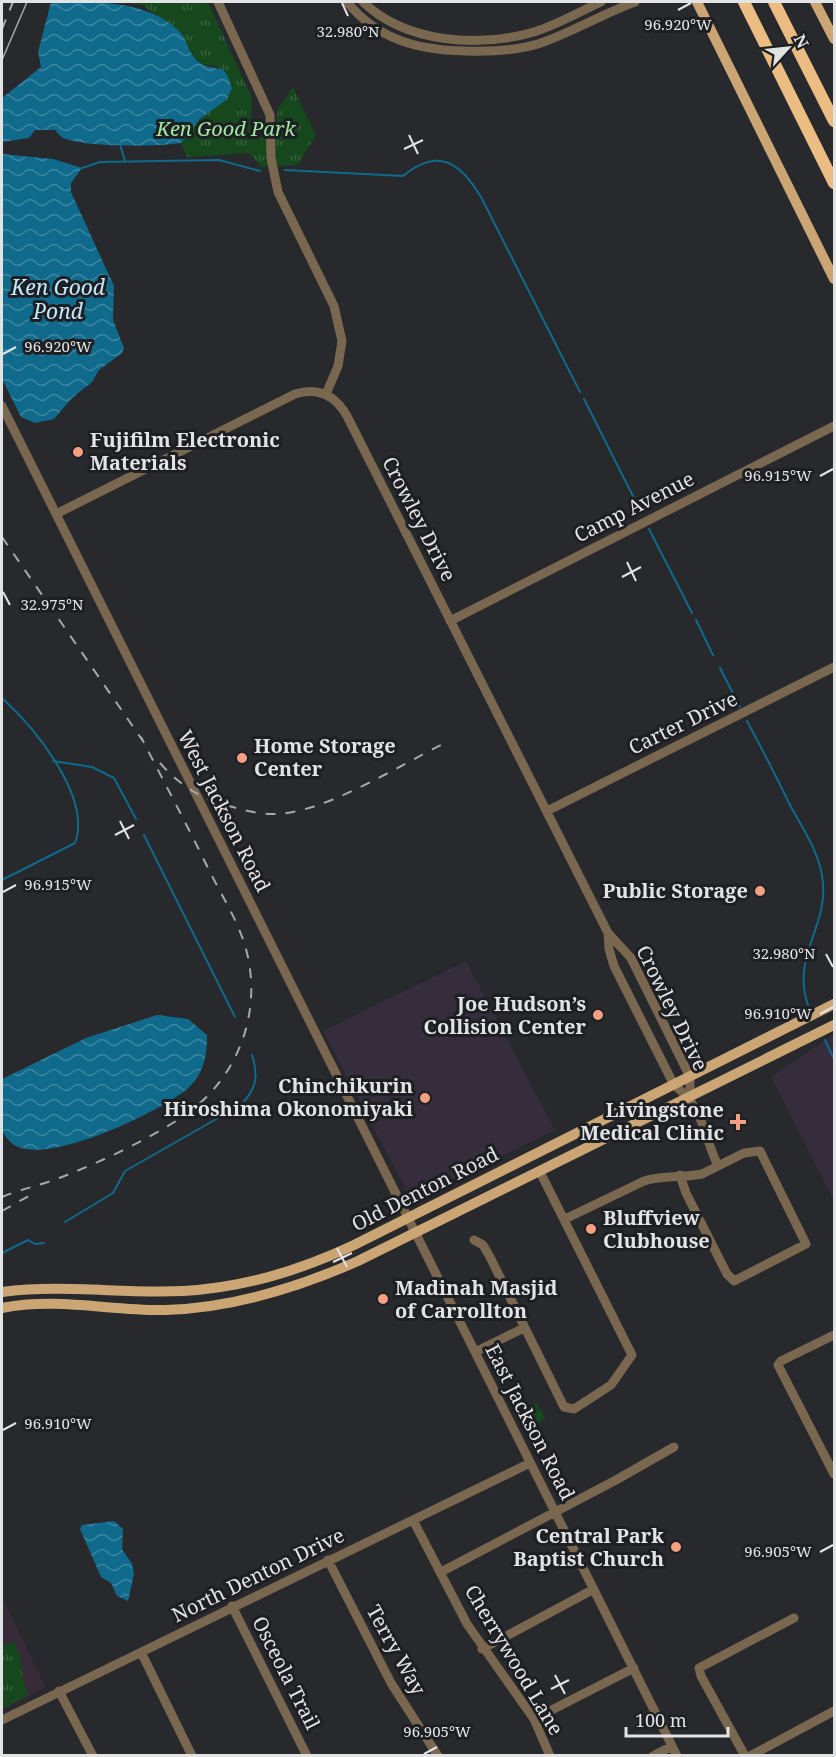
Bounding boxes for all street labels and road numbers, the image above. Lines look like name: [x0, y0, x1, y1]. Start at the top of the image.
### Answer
street label: Crowley Drive: [376, 452, 462, 586]
street label: Camp Avenue: [569, 465, 698, 548]
street label: Carter Drive: [624, 685, 742, 761]
street label: West Jackson Road: [172, 725, 277, 896]
street label: Crowley Drive: [630, 941, 715, 1075]
street label: Old Denton Road: [347, 1140, 503, 1237]
street label: East Jackson Road: [479, 1339, 581, 1504]
street label: North Denton Drive: [167, 1521, 348, 1628]
street label: Cherrywood Lane: [459, 1580, 570, 1740]
street label: Terry Way: [361, 1600, 433, 1700]
street label: Osceola Trail: [246, 1612, 327, 1734]

